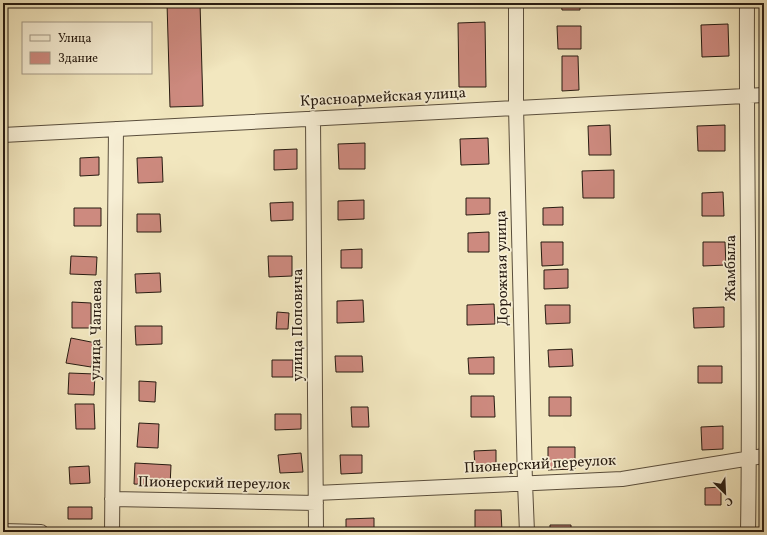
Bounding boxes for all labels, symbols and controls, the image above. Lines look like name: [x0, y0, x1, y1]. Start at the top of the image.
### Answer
legend: [22, 22, 152, 74]
text: Улица: [58, 31, 91, 47]
text: Здание: [58, 51, 98, 67]
street label: Красноармейская улица: [299, 83, 467, 113]
street label: Дорожная улица: [491, 210, 515, 326]
street label: Жамбыла: [721, 235, 742, 301]
street label: улица Поповича: [288, 269, 309, 381]
street label: улица Чапаева: [86, 279, 108, 381]
street label: Пионерский переулок: [463, 451, 617, 479]
street label: Пионерский переулок: [138, 472, 290, 496]
north arrow: [705, 473, 745, 513]
text: С: [722, 492, 735, 509]

